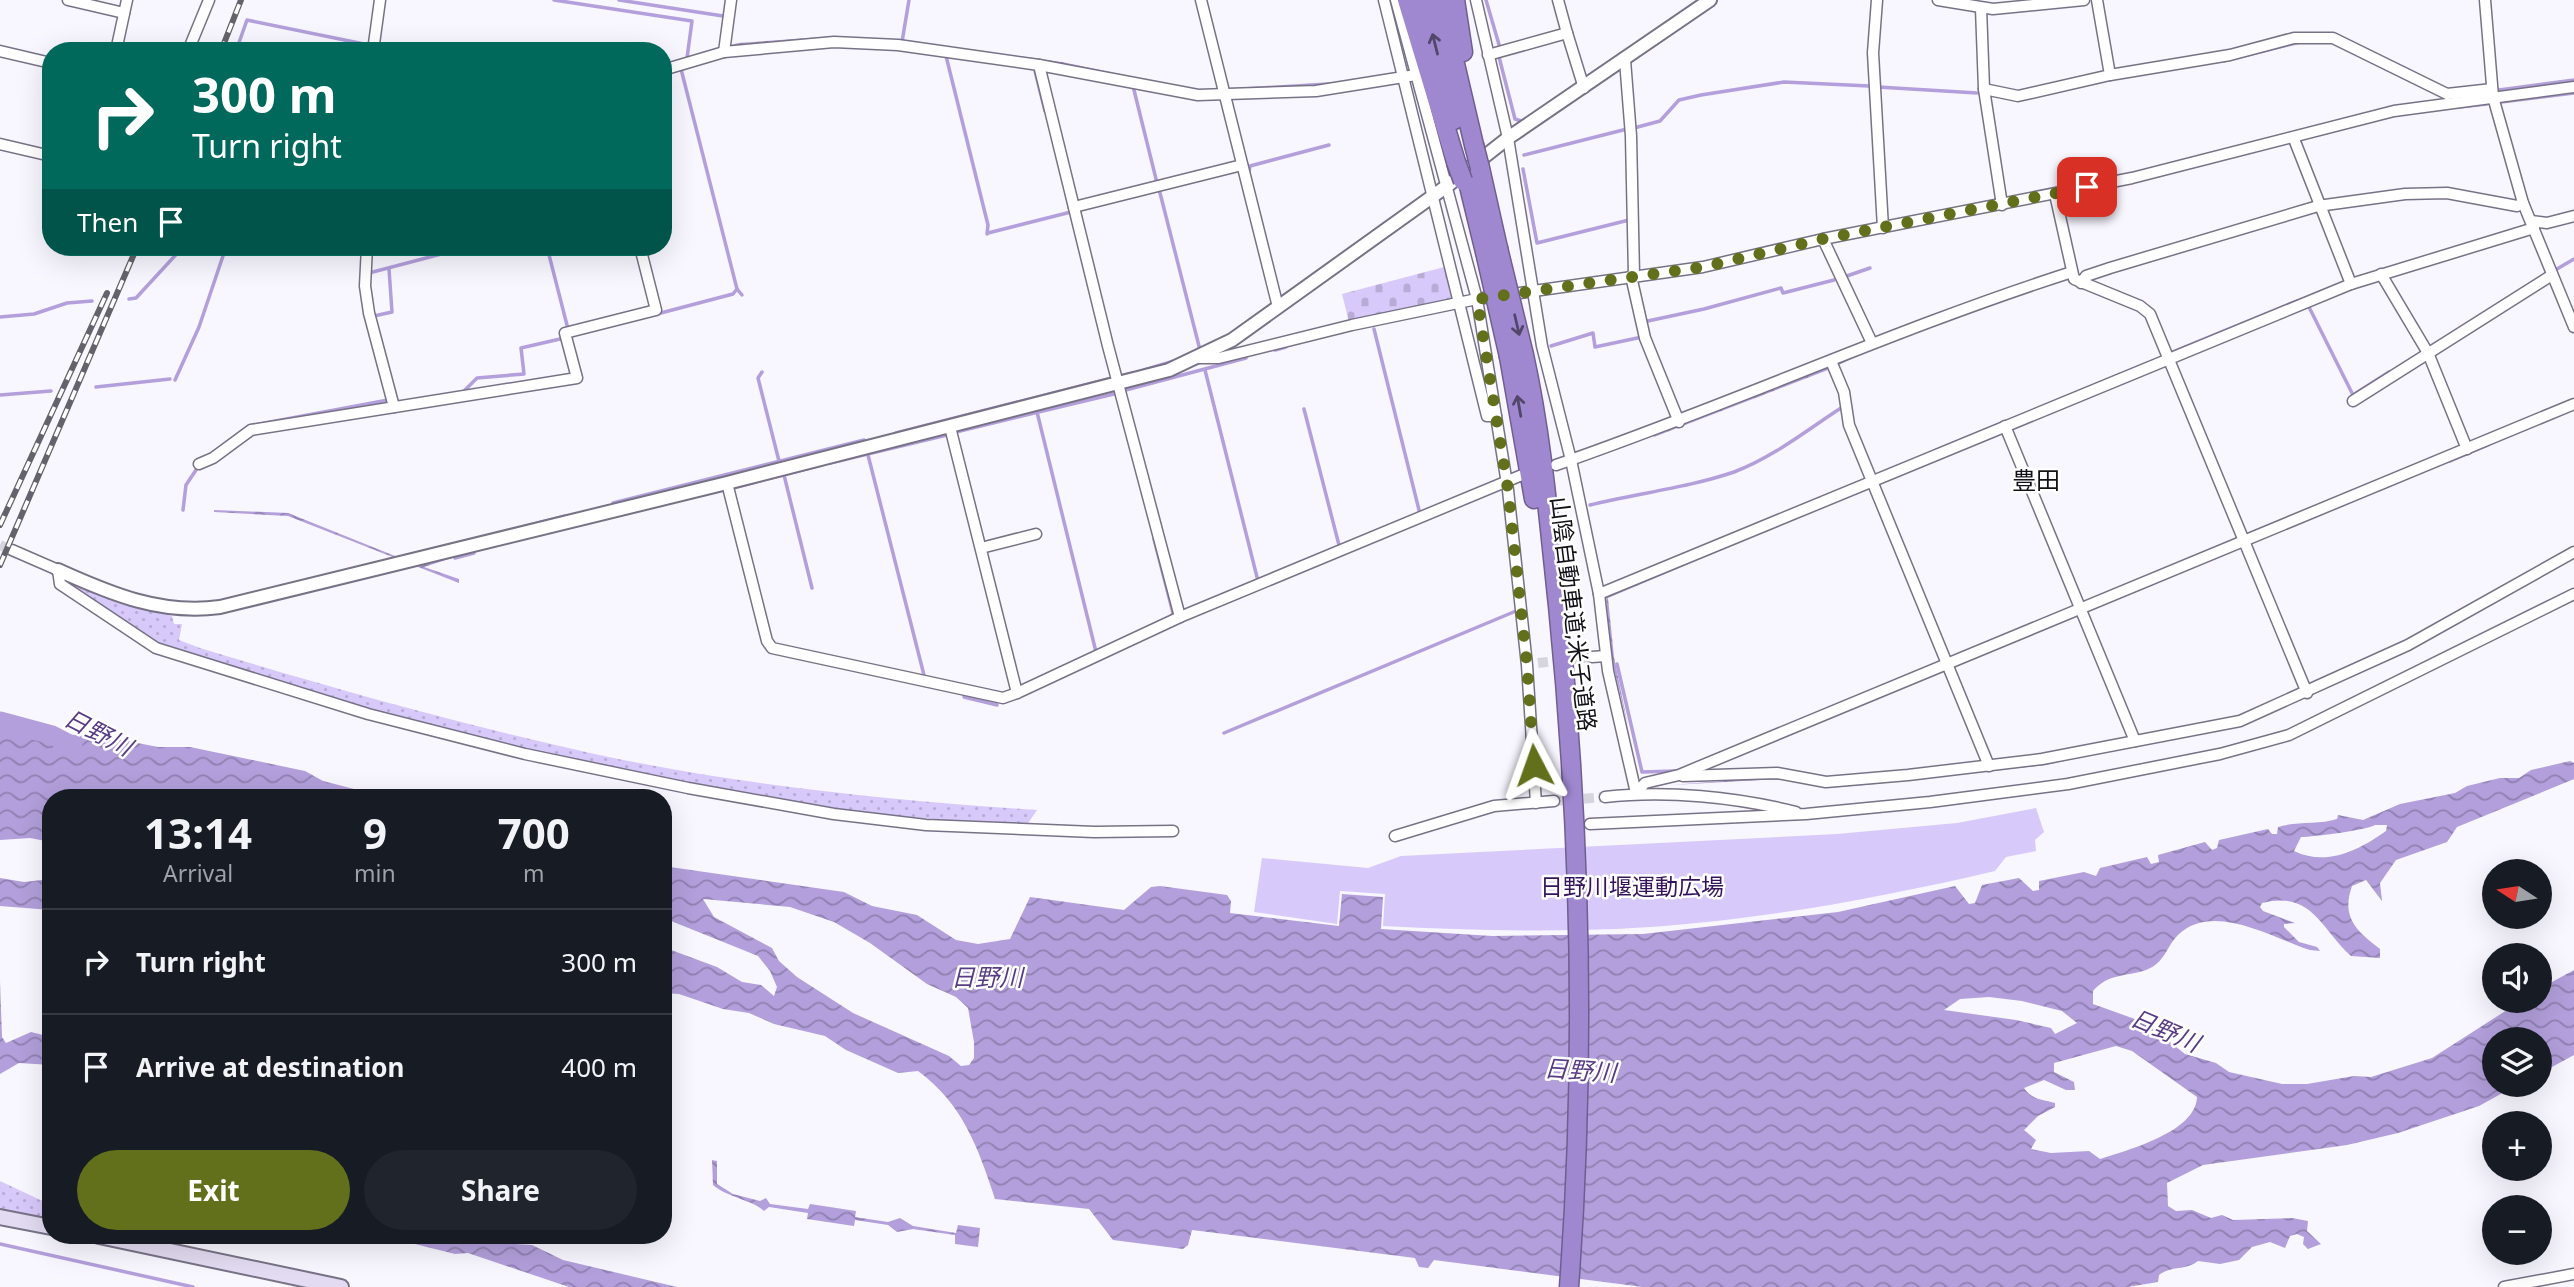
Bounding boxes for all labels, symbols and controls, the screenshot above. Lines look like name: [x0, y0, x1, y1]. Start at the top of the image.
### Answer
one-way arrow: [1428, 33, 1441, 56]
text: 300 m: [192, 61, 337, 127]
icon: right: [77, 70, 168, 161]
text: Turn right: [192, 124, 342, 167]
pin: [2057, 157, 2117, 217]
icon: arrive: [2068, 168, 2106, 206]
icon: arrive: [152, 203, 190, 241]
text: Then: [77, 204, 138, 240]
one-way arrow: [1510, 313, 1524, 336]
one-way arrow: [1512, 395, 1525, 418]
district label: 豊田: [2012, 463, 2060, 496]
street label: 山陰自動車道;米子道路: [1544, 495, 1604, 733]
water label: 日野川: [59, 701, 141, 764]
position arrow: [1497, 728, 1571, 802]
text: 13:14: [144, 804, 252, 861]
text: 9: [363, 804, 387, 861]
text: 700: [498, 804, 570, 861]
text: Arrival: [163, 857, 233, 889]
text: min: [354, 857, 396, 889]
text: m: [523, 857, 545, 889]
north arrow: [2482, 859, 2552, 929]
map controls: [2482, 859, 2552, 1265]
park label: 日野川堰運動広場: [1540, 870, 1724, 902]
icon: right: [77, 943, 115, 981]
button: sound: [2482, 943, 2552, 1013]
text: Turn right: [136, 944, 266, 980]
text: 300 m: [561, 944, 637, 980]
water label: 日野川: [951, 960, 1026, 993]
water label: 日野川: [2126, 1000, 2208, 1060]
button: layers: [2482, 1027, 2552, 1097]
icon: arrive: [77, 1048, 115, 1086]
text: Arrive at destination: [136, 1049, 405, 1085]
text: 400 m: [561, 1049, 637, 1085]
water label: 日野川: [1543, 1051, 1620, 1089]
button: +: [2482, 1111, 2552, 1181]
button: Exit: [77, 1150, 350, 1230]
button: Share: [364, 1150, 637, 1230]
button: −: [2482, 1195, 2552, 1265]

